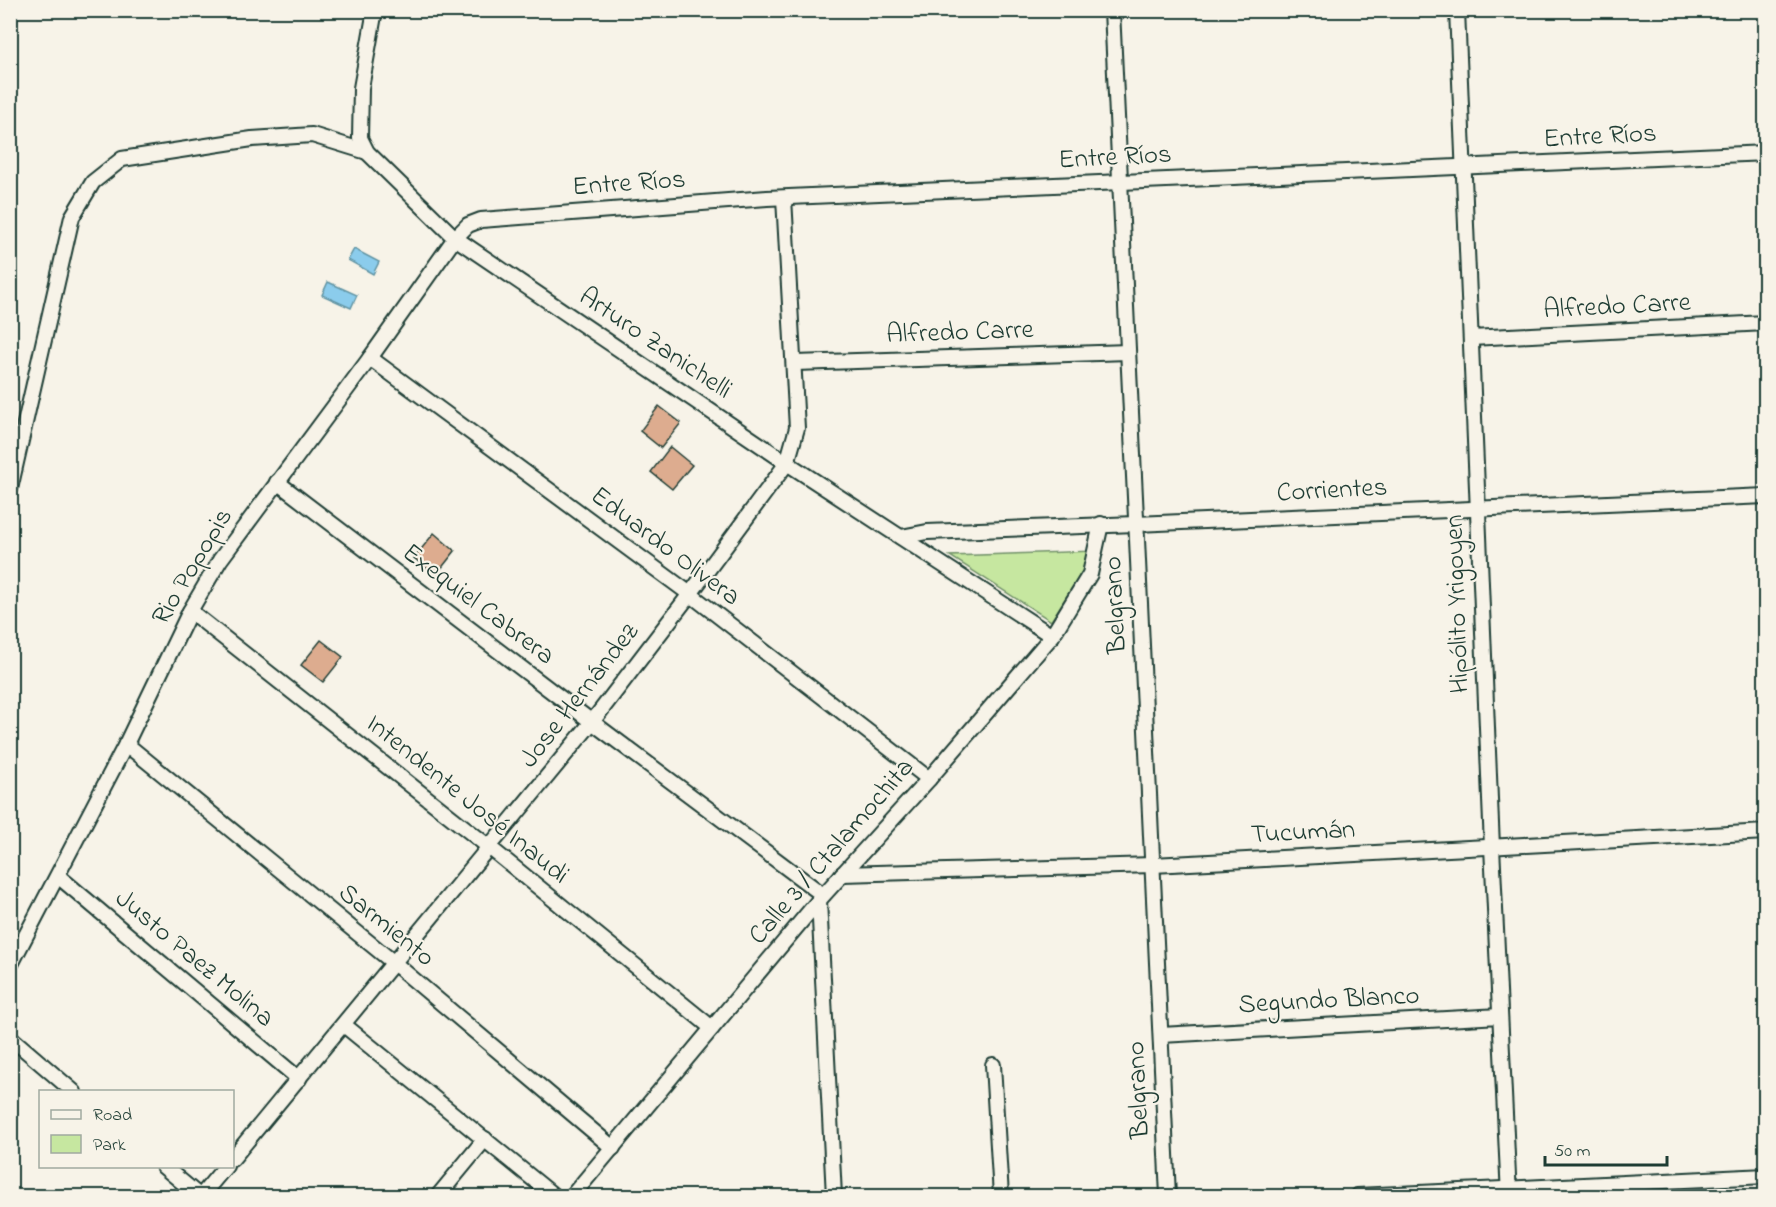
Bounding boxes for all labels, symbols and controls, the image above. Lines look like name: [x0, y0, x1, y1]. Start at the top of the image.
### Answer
street label: Entre Ríos: [1542, 115, 1658, 159]
street label: Entre Ríos: [1057, 136, 1173, 180]
street label: Entre Ríos: [571, 161, 687, 207]
street label: Arturo Zanichelli: [571, 278, 739, 410]
street label: Alfredo Carre: [1542, 284, 1693, 330]
street label: Alfredo Carre: [886, 311, 1035, 355]
street label: Corrientes: [1276, 469, 1388, 513]
street label: Eduardo Olivera: [582, 477, 748, 617]
street label: Rio Popopis: [143, 501, 243, 633]
street label: Hipólito Yrigoyen: [1435, 514, 1481, 694]
street label: Exequiel Cabrera: [393, 535, 563, 675]
street label: Belgrano: [1094, 555, 1138, 656]
street label: Jose Hernández: [511, 615, 650, 777]
street label: Intendente José Inaudi: [357, 706, 577, 894]
street label: Calle 3 / Ctalamochita: [740, 750, 924, 954]
street label: Tucumán: [1250, 811, 1356, 855]
street label: Sarmiento: [329, 875, 443, 977]
street label: Justo Paez Molina: [106, 880, 282, 1038]
street label: Segundo Blanco: [1237, 977, 1421, 1025]
street label: Belgrano: [1117, 1040, 1161, 1141]
legend: [39, 1090, 234, 1168]
text: Road: [93, 1103, 132, 1129]
scale bar: [1545, 1129, 1666, 1167]
text: Park: [93, 1133, 126, 1159]
text: 50 m: [1554, 1139, 1591, 1165]

